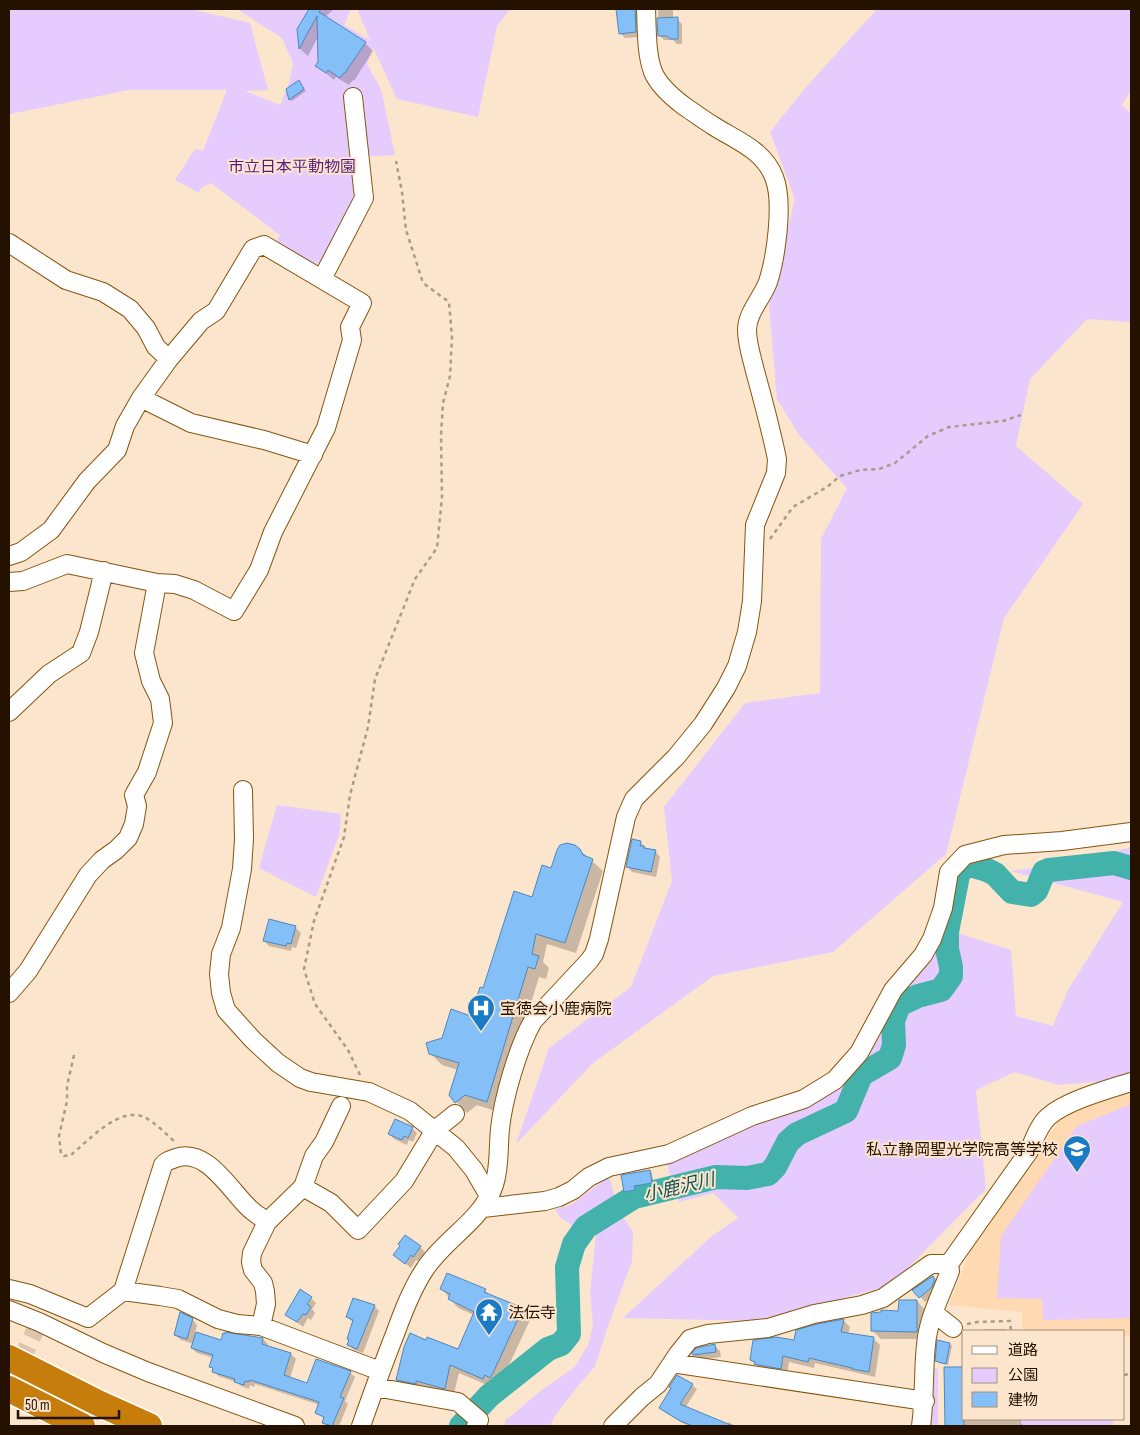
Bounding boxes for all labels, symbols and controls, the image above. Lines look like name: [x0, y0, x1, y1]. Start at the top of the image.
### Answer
park label: 市立日本平動物園: [228, 158, 356, 177]
hospital icon: 宝徳会小鹿病院: [466, 993, 496, 1032]
place label: 宝徳会小鹿病院: [500, 1000, 612, 1019]
school or university icon: 私立静岡聖光学院高等学校: [1062, 1134, 1092, 1173]
place label: 私立静岡聖光学院高等学校: [866, 1141, 1058, 1160]
water label: 小鹿沢川: [642, 1169, 719, 1206]
temple icon: 法伝寺: [474, 1297, 504, 1336]
place label: 法伝寺: [508, 1304, 556, 1323]
legend: [962, 1330, 1125, 1420]
text: 道路: [1008, 1341, 1038, 1360]
text: 公園: [1008, 1366, 1038, 1385]
scale bar: [18, 1388, 119, 1420]
text: 建物: [1008, 1391, 1038, 1410]
text: 50 m: [25, 1396, 50, 1415]

